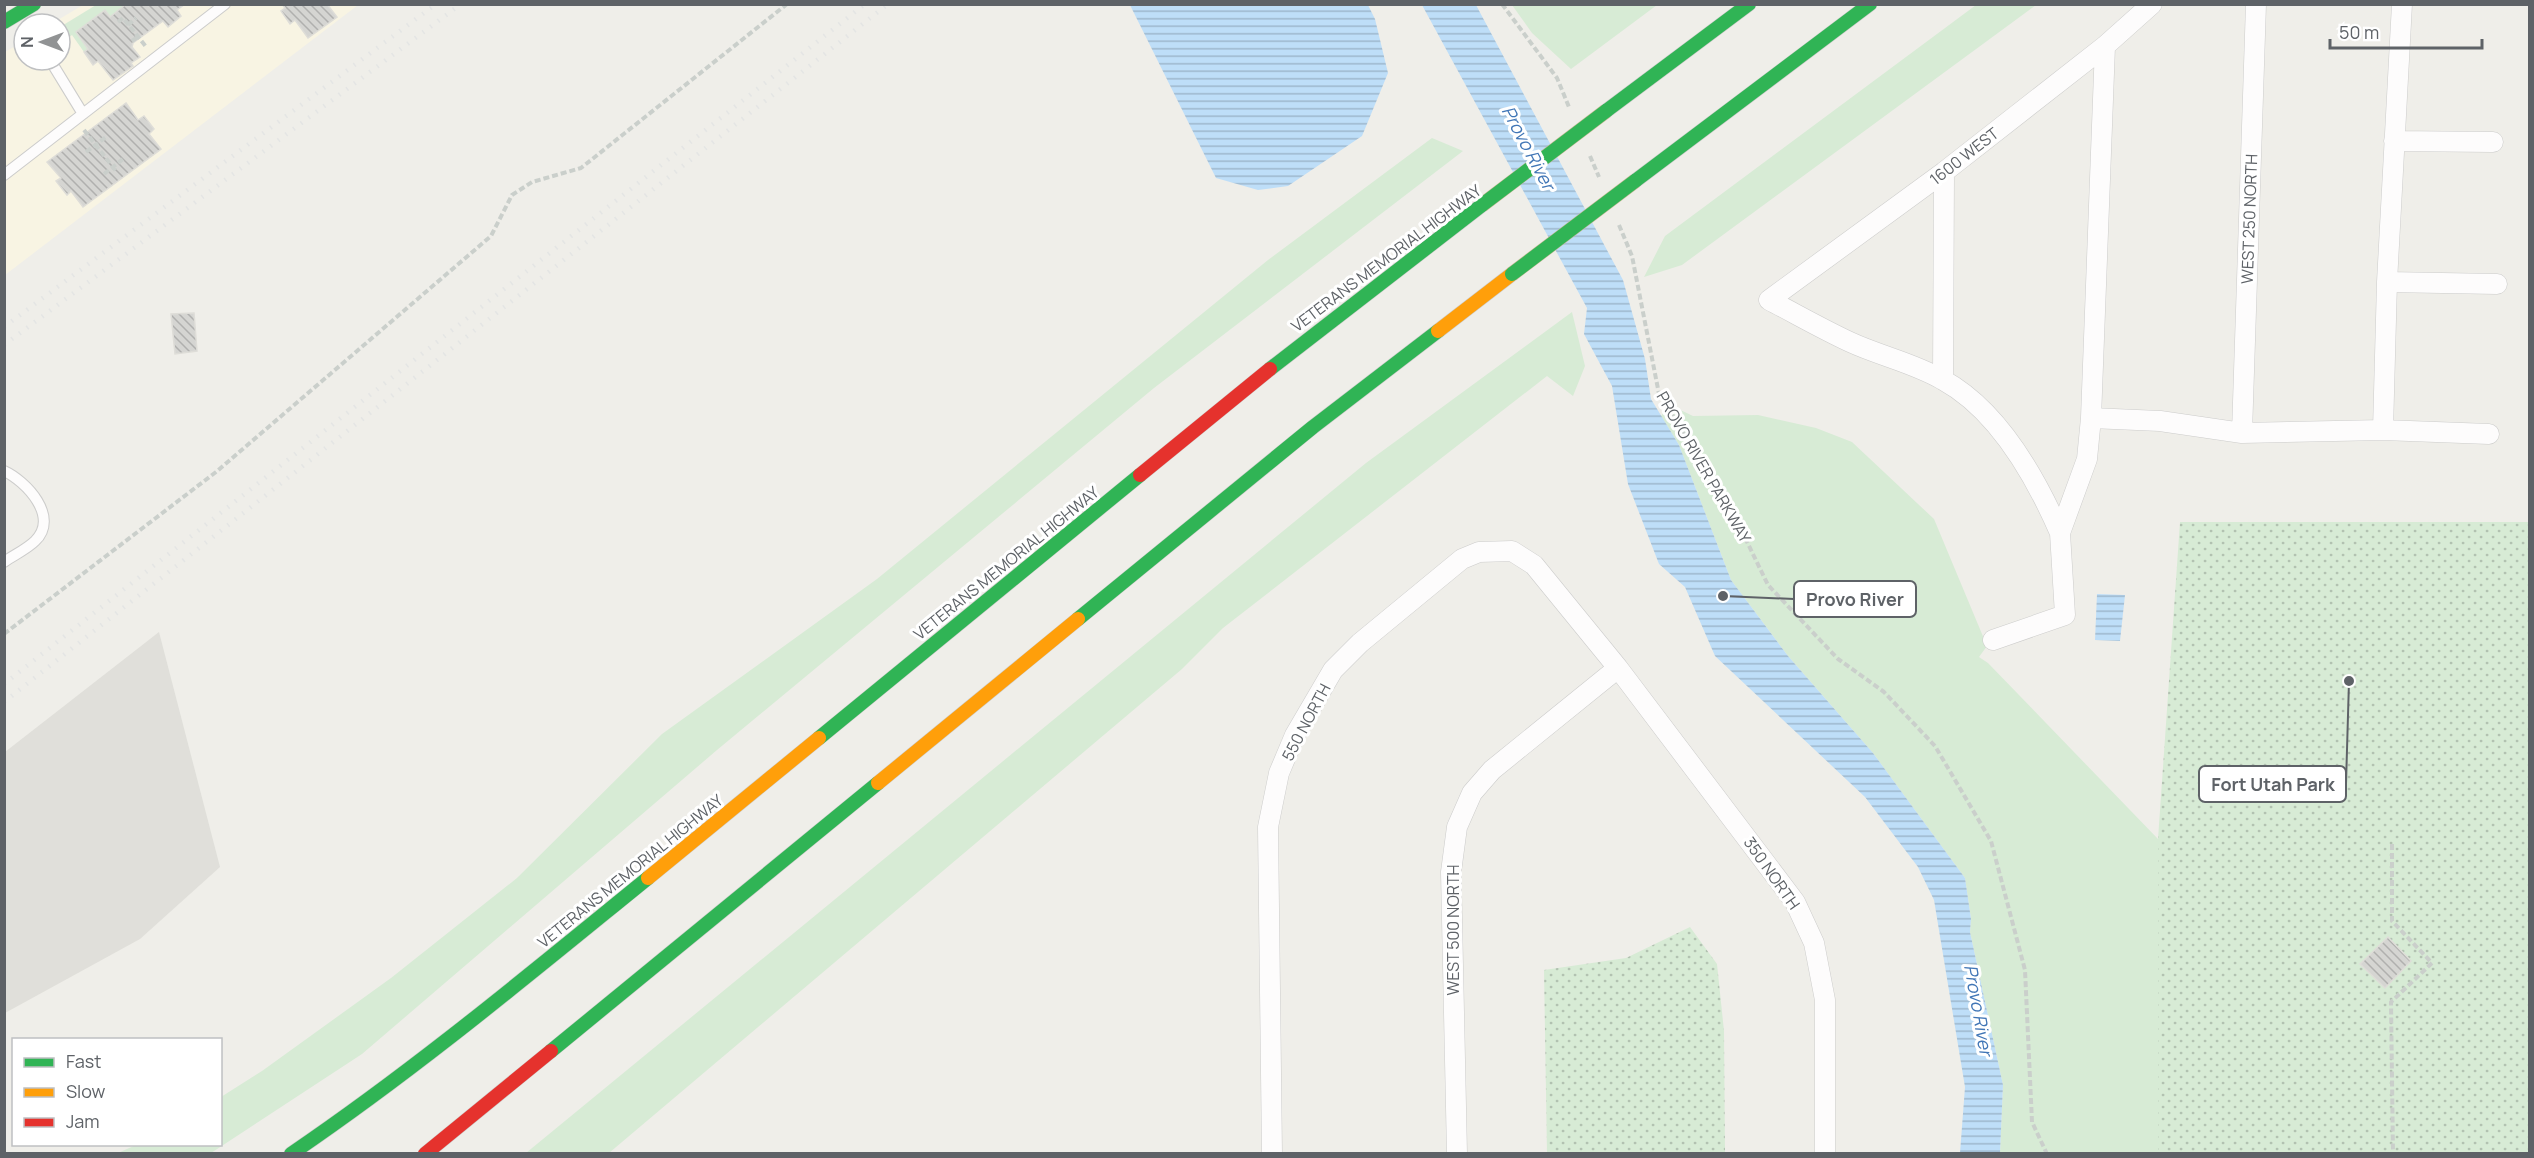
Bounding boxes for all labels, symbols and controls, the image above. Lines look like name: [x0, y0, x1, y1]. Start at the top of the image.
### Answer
north arrow: [12, 12, 72, 72]
scale bar: [2330, 12, 2482, 50]
text: 50 m: [2339, 20, 2379, 44]
text: N: [16, 36, 38, 48]
water label: Provo River: [1497, 101, 1562, 196]
street label: 1600 WEST: [1925, 122, 2003, 190]
street label: WEST 250 NORTH: [2236, 154, 2262, 284]
street label: VETERANS MEMORIAL HIGHWAY: [1286, 179, 1486, 337]
street label: PROVO RIVER PARKWAY: [1652, 387, 1756, 547]
street label: VETERANS MEMORIAL HIGHWAY: [909, 481, 1103, 645]
callout: Provo River: [1794, 581, 1916, 617]
text: Provo River: [1806, 587, 1904, 611]
street label: 550 NORTH: [1276, 680, 1336, 764]
callout: Fort Utah Park: [2199, 766, 2346, 802]
text: Fort Utah Park: [2211, 772, 2336, 796]
street label: VETERANS MEMORIAL HIGHWAY: [533, 789, 727, 953]
street label: 350 NORTH: [1739, 832, 1805, 914]
street label: WEST 500 NORTH: [1442, 865, 1464, 995]
water label: Provo River: [1959, 963, 1999, 1060]
legend: [12, 1038, 222, 1146]
text: Fast: [66, 1049, 101, 1073]
text: Slow: [66, 1079, 106, 1103]
text: Jam: [66, 1109, 100, 1133]

